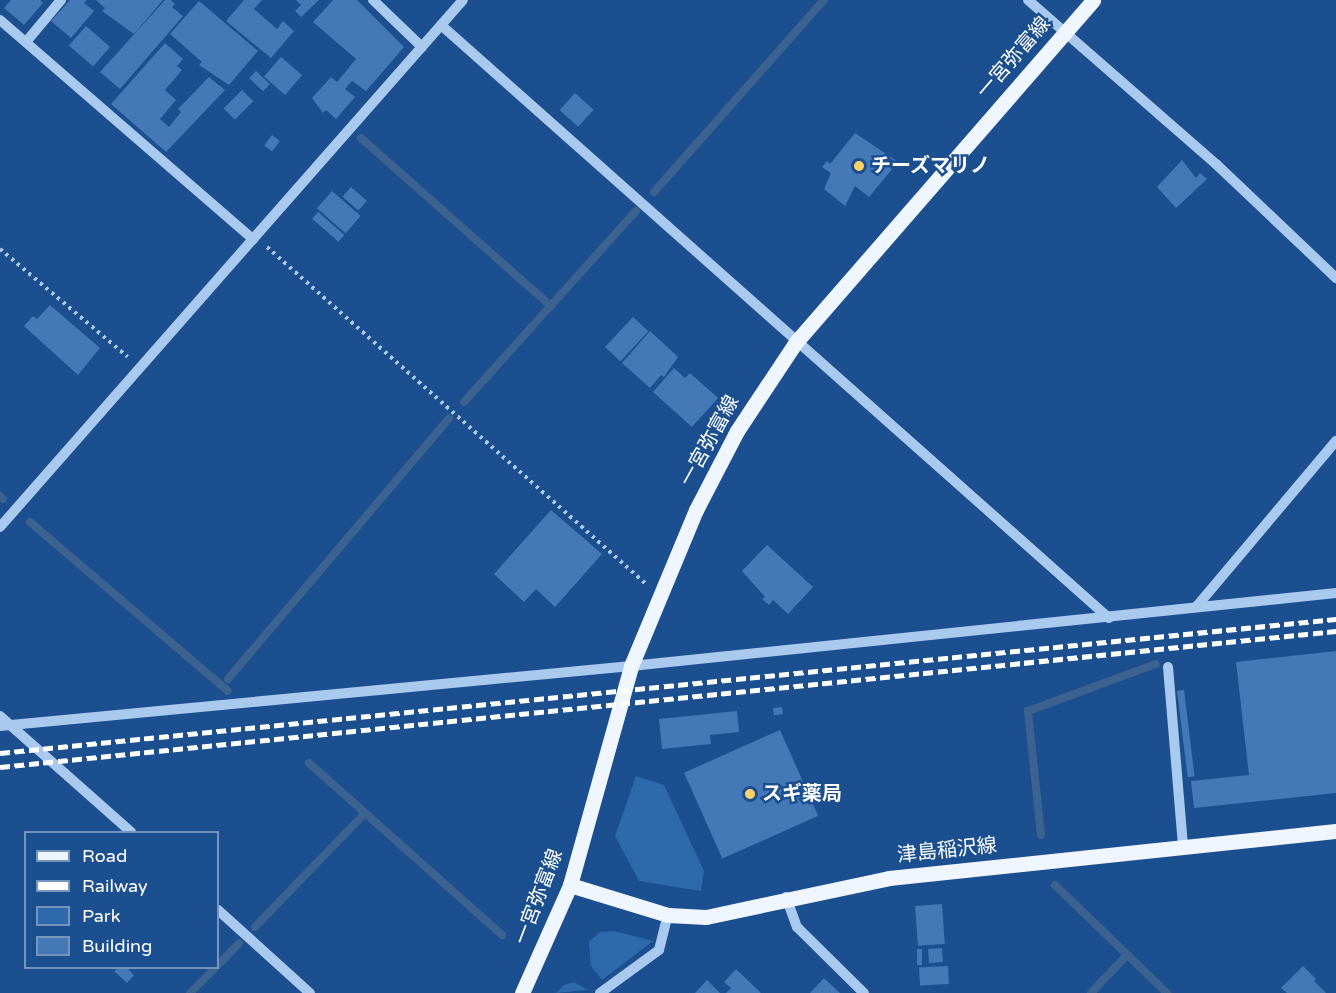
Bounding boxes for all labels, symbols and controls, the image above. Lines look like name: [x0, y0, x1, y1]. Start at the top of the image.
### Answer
street label: 一宮弥富線: [972, 12, 1056, 104]
place label: チーズマリノ: [871, 154, 991, 178]
marker: チーズマリノ: [852, 159, 866, 173]
street label: 一宮弥富線: [675, 391, 745, 491]
place label: スギ薬局: [762, 782, 842, 806]
marker: スギ薬局: [743, 787, 757, 801]
legend: [24, 831, 219, 969]
street label: 津島稲沢線: [896, 834, 998, 868]
text: Road: [82, 845, 127, 867]
street label: 一宮弥富線: [510, 846, 568, 948]
text: Railway: [82, 875, 148, 897]
text: Park: [82, 905, 120, 927]
text: Building: [82, 935, 152, 957]

